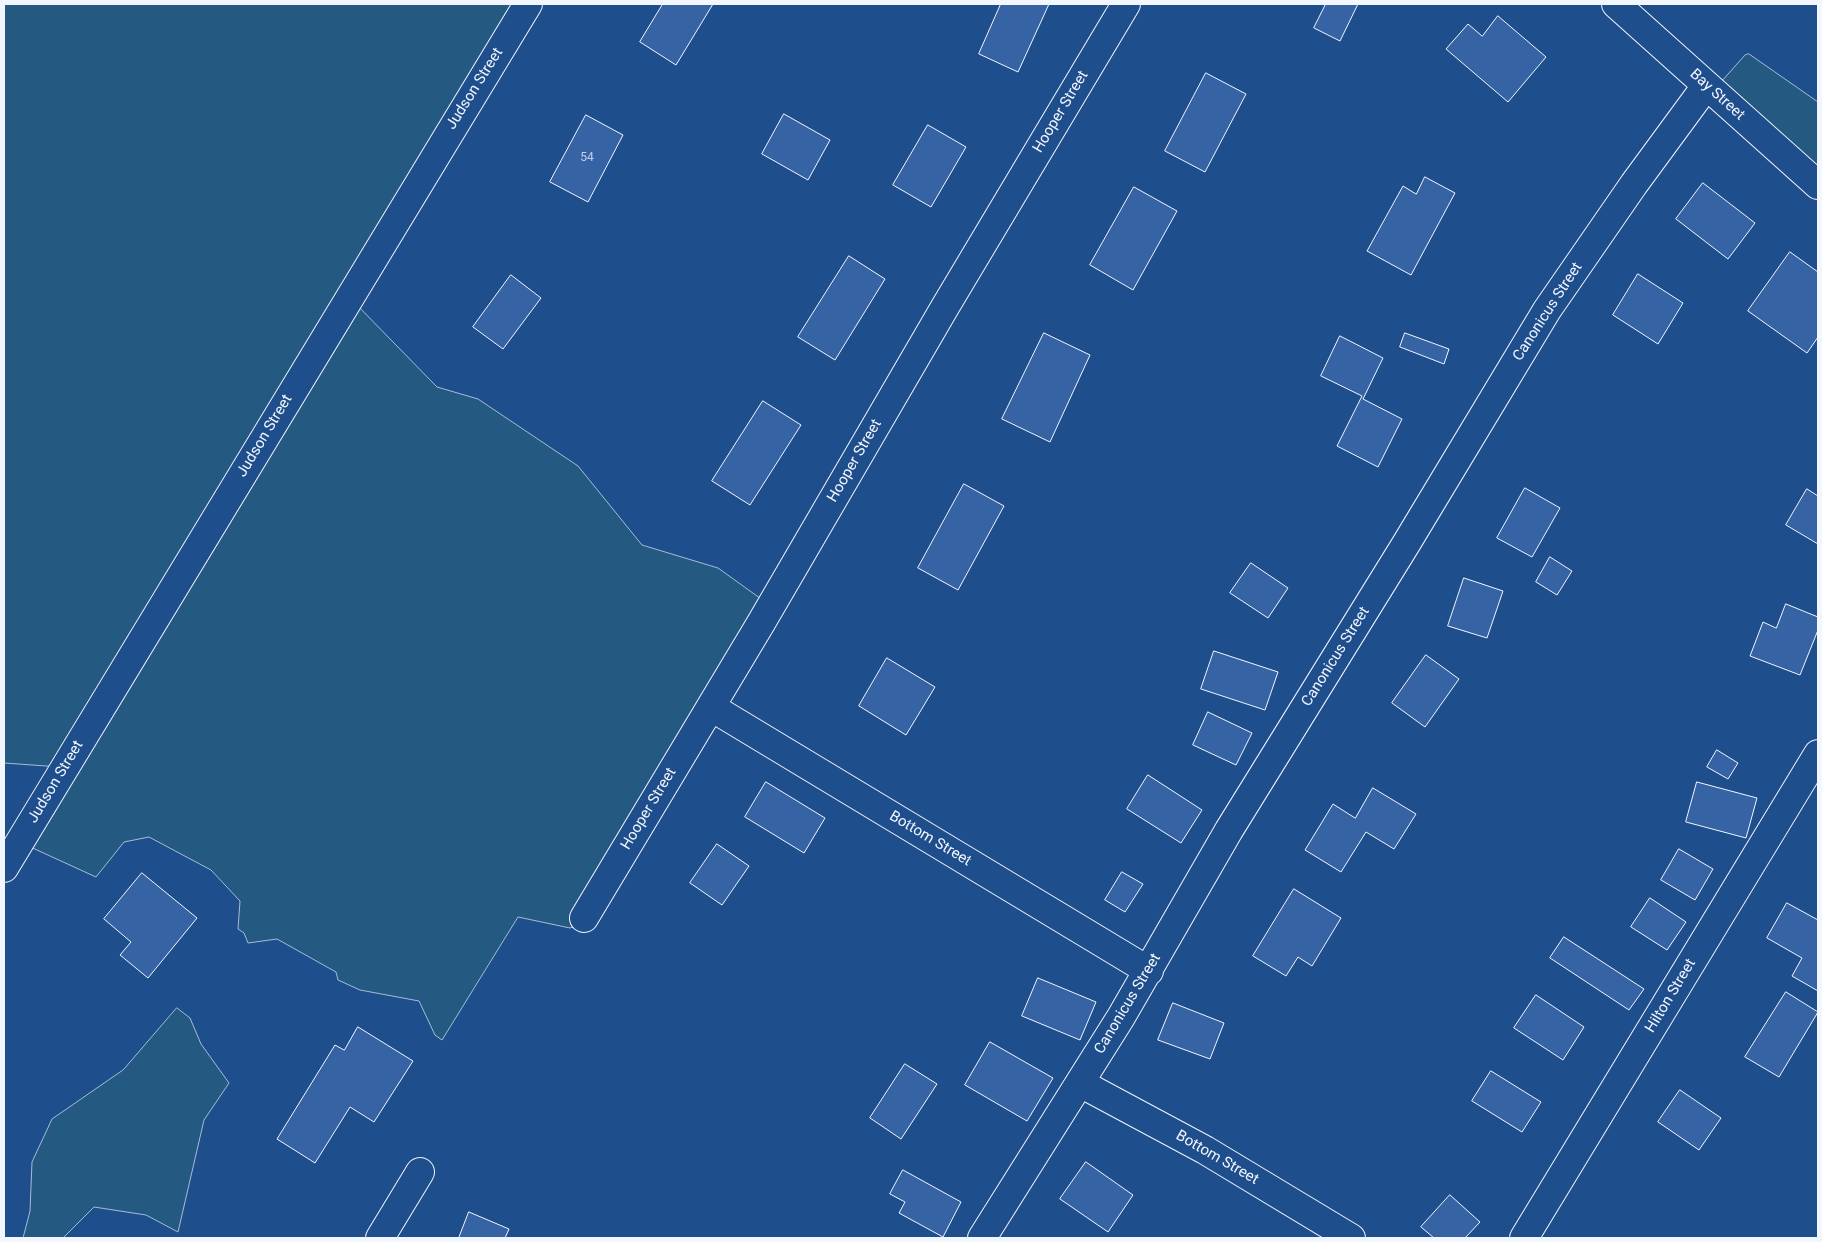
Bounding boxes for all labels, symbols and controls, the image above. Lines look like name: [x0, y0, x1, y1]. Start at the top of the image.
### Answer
street label: Judson Street: [443, 45, 507, 133]
street label: Bay Street: [1686, 66, 1748, 124]
street label: Hooper Street: [1029, 68, 1093, 156]
house number: 54: [580, 151, 594, 165]
street label: Canonicus Street: [1509, 259, 1587, 365]
street label: Judson Street: [233, 392, 297, 480]
street label: Hooper Street: [824, 416, 886, 506]
street label: Canonicus Street: [1298, 604, 1374, 710]
street label: Judson Street: [24, 738, 88, 826]
street label: Hooper Street: [617, 765, 681, 853]
street label: Bottom Street: [886, 807, 974, 871]
street label: Canonicus Street: [1091, 951, 1165, 1057]
street label: Hilton Street: [1642, 956, 1700, 1036]
street label: Bottom Street: [1172, 1127, 1262, 1189]

